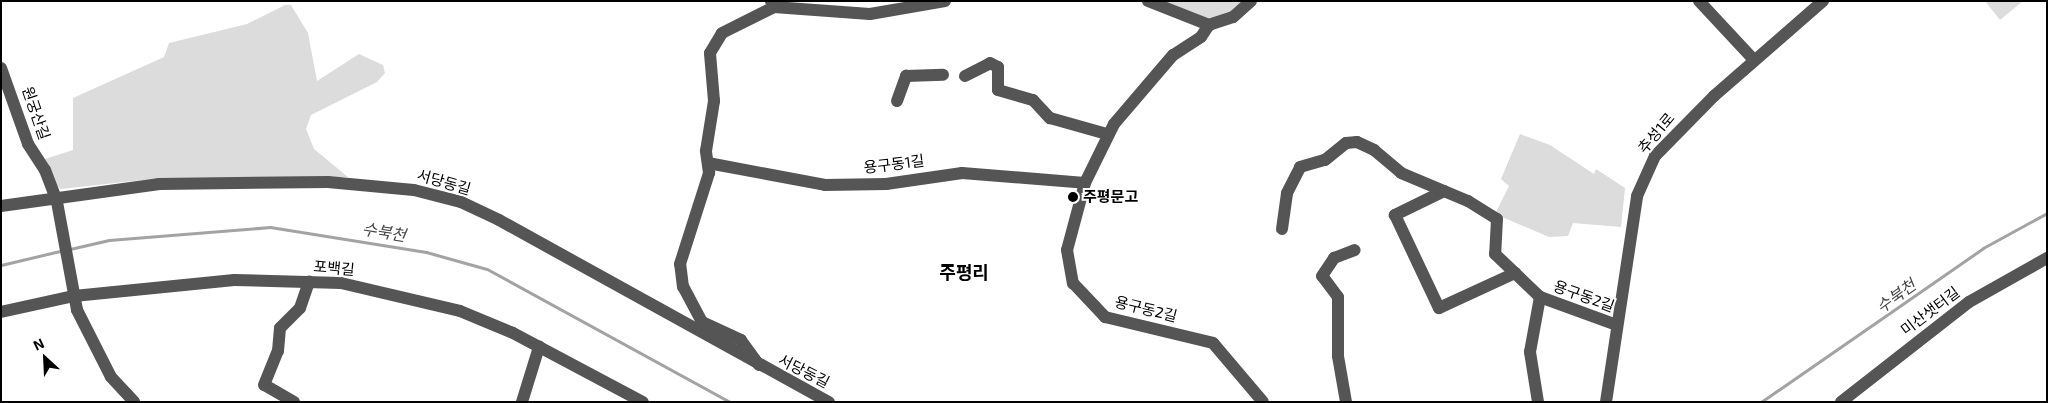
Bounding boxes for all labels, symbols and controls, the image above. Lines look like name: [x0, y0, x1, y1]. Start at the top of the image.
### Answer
street label: 원궁산길: [19, 84, 53, 142]
street label: 추성1로: [1634, 109, 1678, 157]
street label: 용구동1길: [863, 151, 925, 177]
street label: 서당동길: [415, 166, 473, 198]
place label: 주평문고: [1083, 188, 1138, 206]
marker: 주평문고: [1067, 191, 1079, 203]
water label: 수북천: [361, 219, 407, 245]
street label: 포백길: [313, 257, 355, 279]
district label: 주평리: [939, 261, 989, 283]
water label: 수북천: [1872, 275, 1920, 317]
street label: 용구동2길: [1551, 277, 1617, 315]
street label: 미산샛터길: [1897, 283, 1963, 339]
street label: 용구동2길: [1113, 293, 1179, 325]
north arrow: [20, 333, 70, 383]
text: N: [30, 334, 47, 354]
street label: 서당동길: [775, 350, 833, 392]

